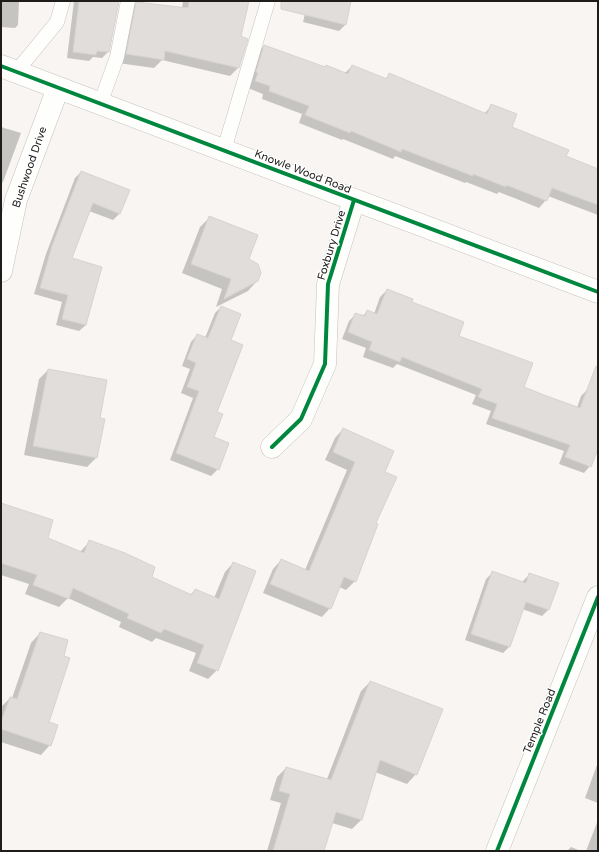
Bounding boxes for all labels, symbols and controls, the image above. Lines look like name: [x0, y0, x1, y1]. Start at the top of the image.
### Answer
street label: Bushwood Drive: [9, 125, 49, 209]
street label: Knowle Wood Road: [253, 147, 353, 196]
street label: Foxbury Drive: [315, 209, 348, 282]
street label: Temple Road: [521, 687, 558, 755]

